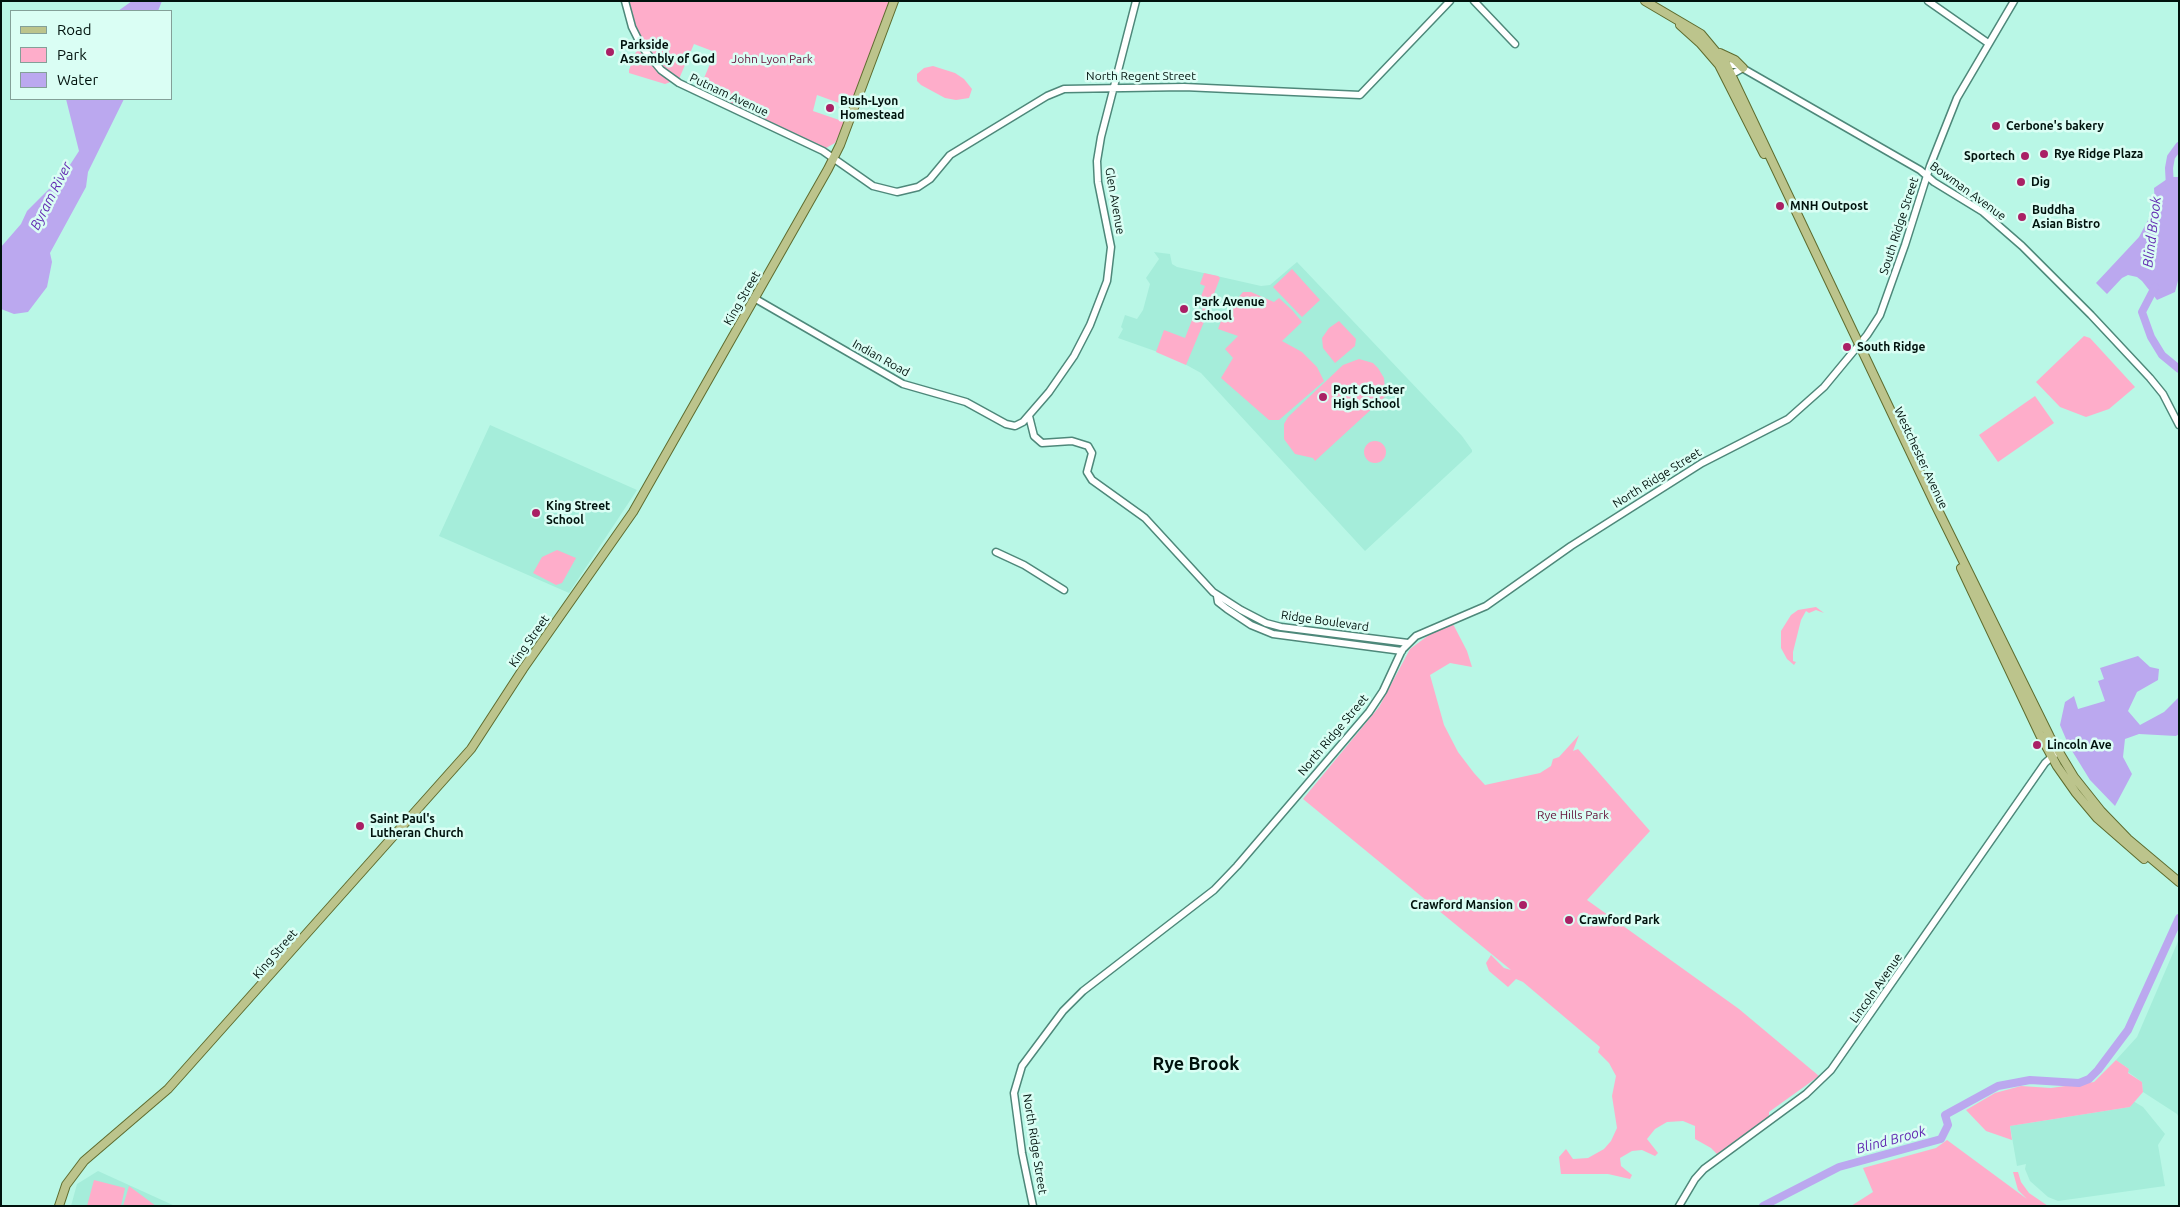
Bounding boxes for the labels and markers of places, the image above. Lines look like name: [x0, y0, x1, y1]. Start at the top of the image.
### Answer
place label: Parkside Assembly of God: [620, 38, 715, 66]
marker: Parkside Assembly of God: [604, 46, 616, 58]
place label: Bush-Lyon Homestead: [840, 94, 904, 122]
marker: Bush-Lyon Homestead: [824, 102, 836, 114]
place label: Cerbone's bakery: [2006, 119, 2104, 133]
marker: Cerbone's bakery: [1990, 120, 2002, 132]
place label: Rye Ridge Plaza: [2054, 147, 2143, 161]
marker: Rye Ridge Plaza: [2038, 148, 2050, 160]
place label: Sportech: [1964, 149, 2015, 163]
marker: Sportech: [2019, 150, 2031, 162]
place label: Dig: [2031, 175, 2050, 189]
marker: Dig: [2015, 176, 2027, 188]
place label: MNH Outpost: [1790, 199, 1868, 213]
marker: MNH Outpost: [1774, 200, 1786, 212]
place label: Buddha Asian Bistro: [2032, 203, 2100, 231]
marker: Buddha Asian Bistro: [2016, 211, 2028, 223]
place label: Park Avenue School: [1194, 295, 1265, 323]
marker: Park Avenue School: [1178, 303, 1190, 315]
place label: South Ridge: [1857, 340, 1925, 354]
marker: South Ridge: [1841, 341, 1853, 353]
place label: Port Chester High School: [1333, 383, 1405, 411]
marker: Port Chester High School: [1317, 391, 1329, 403]
place label: King Street School: [546, 499, 610, 527]
marker: King Street School: [530, 507, 542, 519]
place label: Lincoln Ave: [2047, 738, 2112, 752]
marker: Lincoln Ave: [2031, 739, 2043, 751]
place label: Saint Paul's Lutheran Church: [370, 812, 463, 840]
marker: Saint Paul's Lutheran Church: [354, 820, 366, 832]
place label: Crawford Mansion: [1410, 898, 1513, 912]
marker: Crawford Mansion: [1517, 899, 1529, 911]
place label: Crawford Park: [1579, 913, 1660, 927]
marker: Crawford Park: [1563, 914, 1575, 926]

